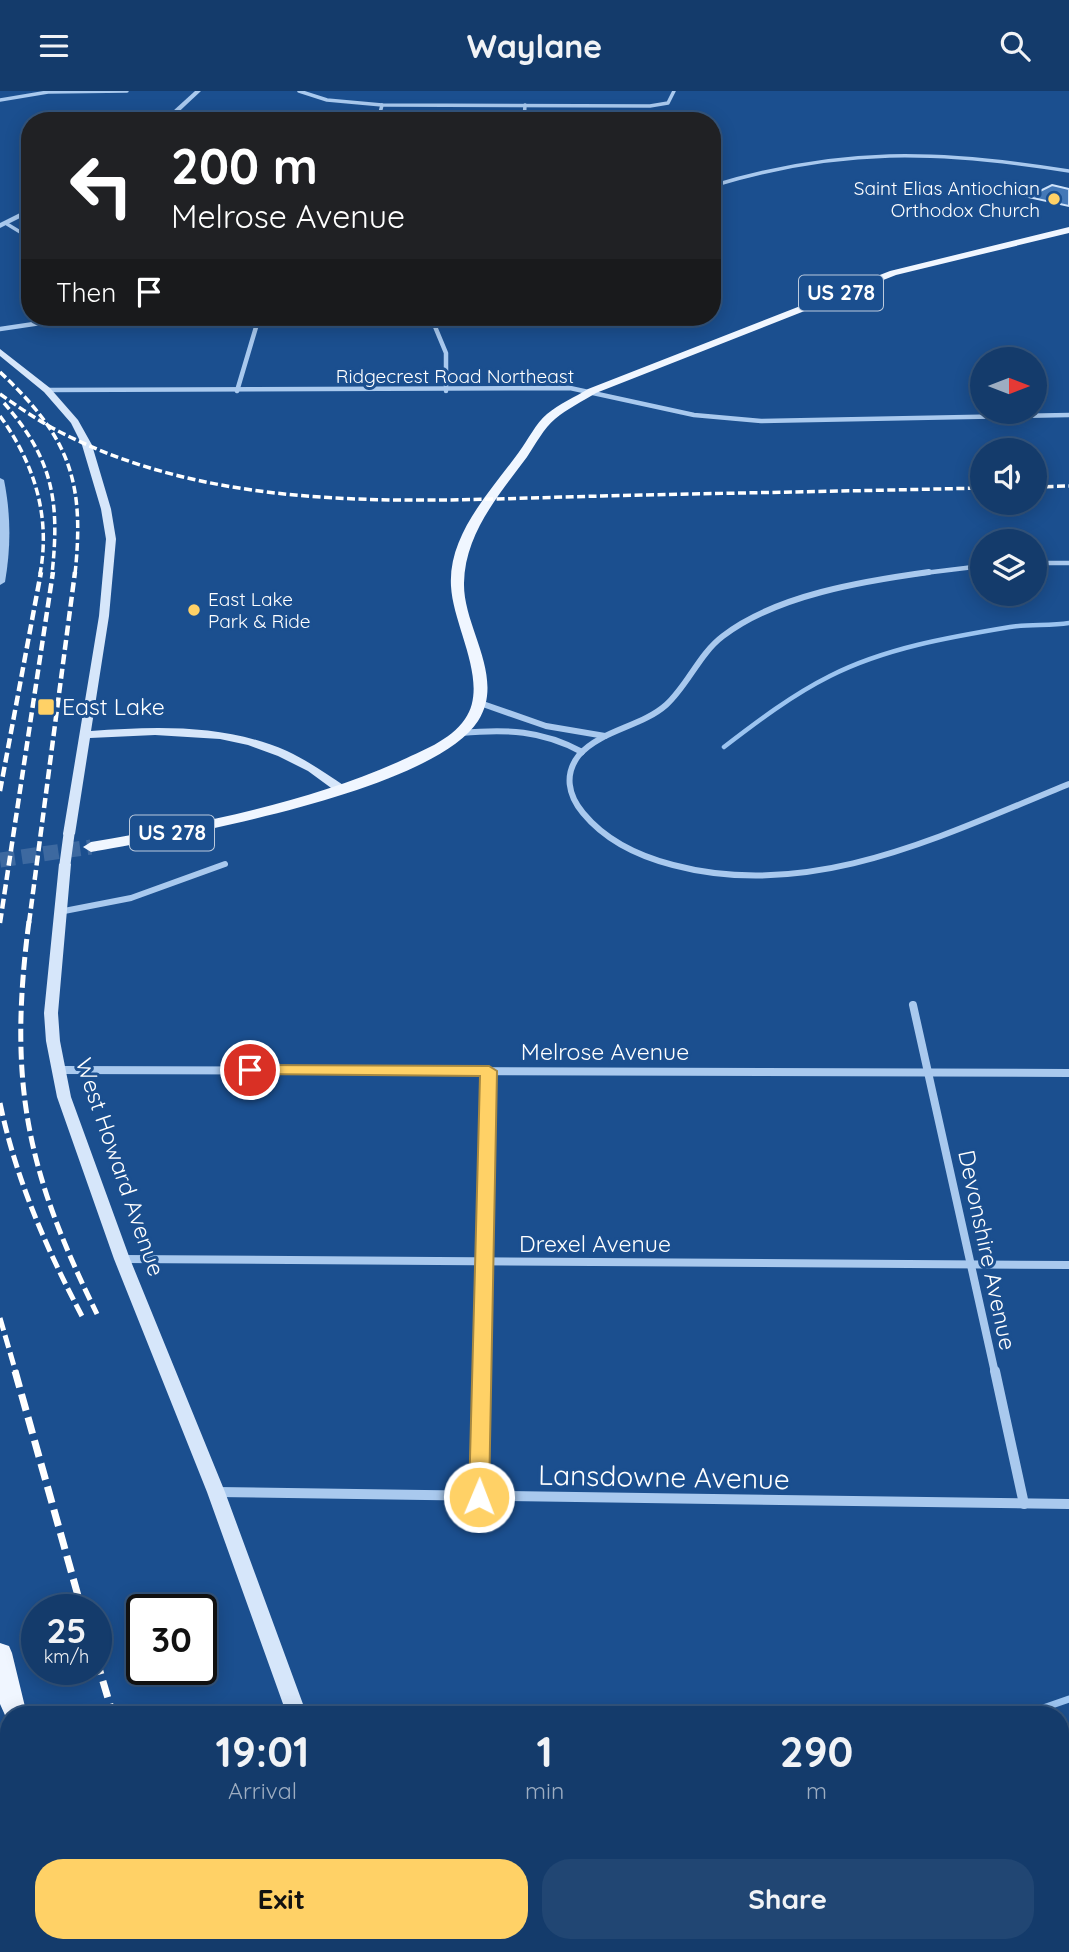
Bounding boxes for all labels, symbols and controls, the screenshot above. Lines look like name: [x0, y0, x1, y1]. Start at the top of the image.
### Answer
text: Waylane: [467, 26, 602, 66]
icon: menu: [35, 27, 73, 65]
icon: search: [996, 27, 1034, 65]
text: 200 m: [171, 135, 318, 196]
icon: left: [56, 140, 147, 231]
place label: Saint Elias Antiochian Orthodox Church: [854, 176, 1040, 222]
marker: Saint Elias Antiochian Orthodox Church: [1046, 191, 1062, 207]
text: Melrose Avenue: [171, 196, 405, 236]
icon: arrive: [130, 273, 168, 311]
road number: US 278: [799, 275, 883, 311]
text: Then: [56, 276, 116, 309]
north arrow: [970, 347, 1046, 423]
map controls: [970, 347, 1047, 606]
street label: Ridgecrest Road Northeast: [336, 364, 574, 388]
button: sound: [970, 438, 1047, 515]
button: layers: [970, 529, 1047, 606]
place label: East Lake Park & Ride: [208, 587, 311, 633]
marker: East Lake Park & Ride: [186, 602, 202, 618]
place label: East Lake: [62, 692, 165, 721]
marker: East Lake: [36, 697, 56, 717]
road number: US 278: [130, 815, 214, 851]
street label: Melrose Avenue: [521, 1037, 689, 1066]
pin: [220, 1040, 280, 1100]
icon: arrive: [231, 1051, 269, 1089]
street label: West Howard Avenue: [70, 1054, 171, 1280]
street label: Devonshire Avenue: [952, 1147, 1023, 1353]
street label: Drexel Avenue: [519, 1229, 671, 1258]
street label: Lansdowne Avenue: [538, 1457, 790, 1496]
position arrow: [442, 1460, 516, 1534]
speed limit sign: 30: [126, 1594, 217, 1685]
text: 25: [46, 1608, 87, 1652]
text: km/h: [44, 1645, 89, 1668]
text: 19:01: [216, 1725, 309, 1778]
text: 1: [536, 1725, 553, 1778]
text: 290: [780, 1725, 853, 1778]
text: Arrival: [228, 1776, 297, 1805]
text: min: [525, 1776, 564, 1805]
text: m: [806, 1776, 827, 1805]
button: Exit: [35, 1859, 528, 1939]
button: Share: [542, 1859, 1034, 1939]

